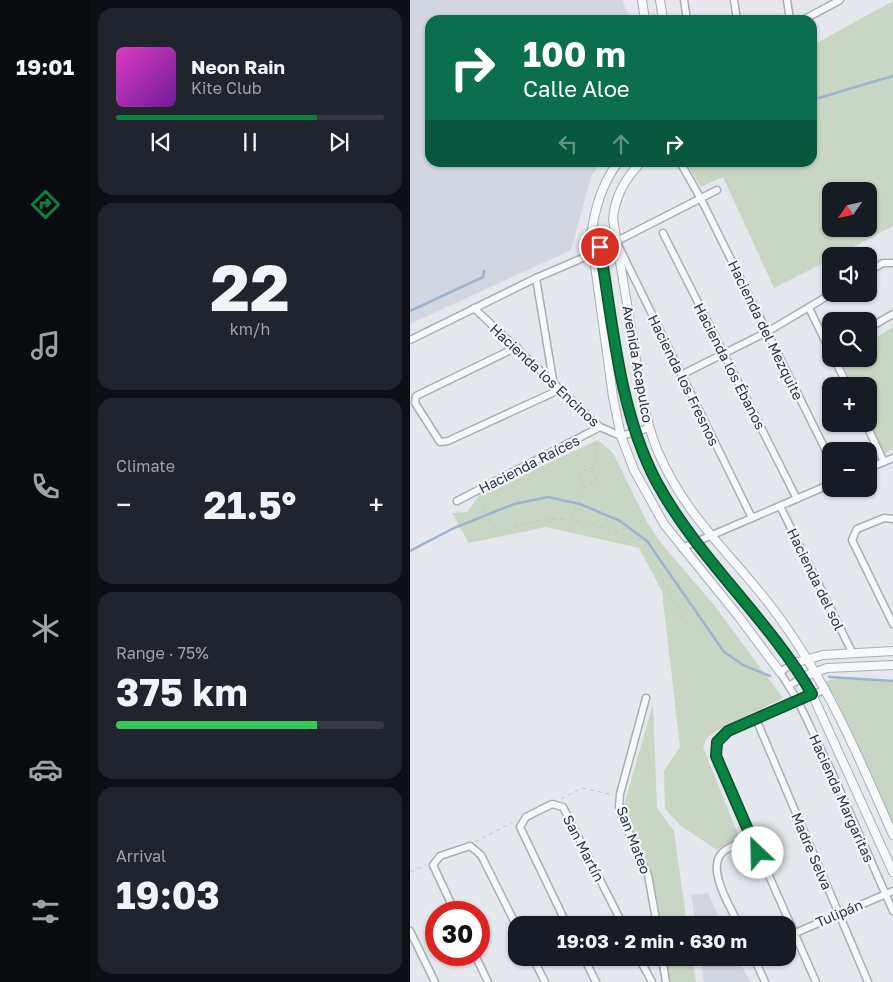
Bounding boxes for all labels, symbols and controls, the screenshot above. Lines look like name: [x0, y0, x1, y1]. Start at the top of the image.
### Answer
text: 100 m: [523, 33, 626, 75]
icon: right: [440, 35, 505, 100]
text: 19:01: [16, 53, 74, 80]
text: Neon Rain: [191, 55, 285, 78]
text: Calle Aloe: [523, 75, 630, 102]
text: Kite Club: [191, 78, 262, 98]
icon: previous: [147, 128, 175, 156]
icon: pause: [236, 128, 264, 156]
icon: next: [325, 128, 353, 156]
icon: left: [554, 130, 582, 158]
icon: ahead: [607, 130, 635, 158]
icon: right: [660, 130, 688, 158]
north arrow: [822, 182, 878, 238]
map controls: [822, 182, 877, 497]
icon: directions: [28, 187, 63, 222]
pin: [579, 226, 621, 268]
icon: arrive: [586, 233, 614, 261]
text: 22: [210, 247, 290, 325]
button: sound: [822, 247, 877, 302]
street label: Hacienda del Mezquite: [725, 257, 807, 403]
street label: Hacienda los Ébanos: [691, 300, 769, 432]
street label: Avenida Acapulco: [619, 304, 657, 424]
street label: Hacienda los Fresnos: [645, 312, 723, 448]
button: search: [822, 312, 877, 367]
text: km/h: [230, 319, 270, 339]
street label: Hacienda los Encinos: [487, 320, 603, 430]
icon: music: [28, 328, 63, 363]
button: +: [822, 377, 877, 432]
street label: Hacienda Raíces: [476, 431, 582, 497]
button: −: [822, 442, 877, 497]
text: Climate: [116, 456, 175, 476]
icon: phone: [28, 469, 63, 504]
text: 21.5°: [204, 482, 296, 527]
text: −: [116, 488, 131, 521]
text: +: [369, 488, 384, 521]
street label: Hacienda del sol: [784, 525, 848, 633]
icon: climate: [28, 611, 63, 646]
text: Range · 75%: [116, 643, 209, 663]
text: 375 km: [116, 669, 248, 714]
street label: Hacienda Margaritas: [806, 731, 878, 865]
icon: car: [28, 752, 63, 787]
street label: San Mateo: [613, 804, 655, 876]
street label: Madre Selva: [788, 810, 836, 892]
street label: San Martín: [560, 812, 608, 884]
position arrow: [731, 826, 783, 878]
text: Arrival: [116, 846, 166, 866]
text: 19:03: [116, 872, 220, 917]
icon: filters: [28, 894, 63, 929]
street label: Tulipán: [813, 896, 865, 930]
speed limit sign: 30: [425, 901, 490, 966]
text: 19:03 · 2 min · 630 m: [557, 929, 747, 952]

